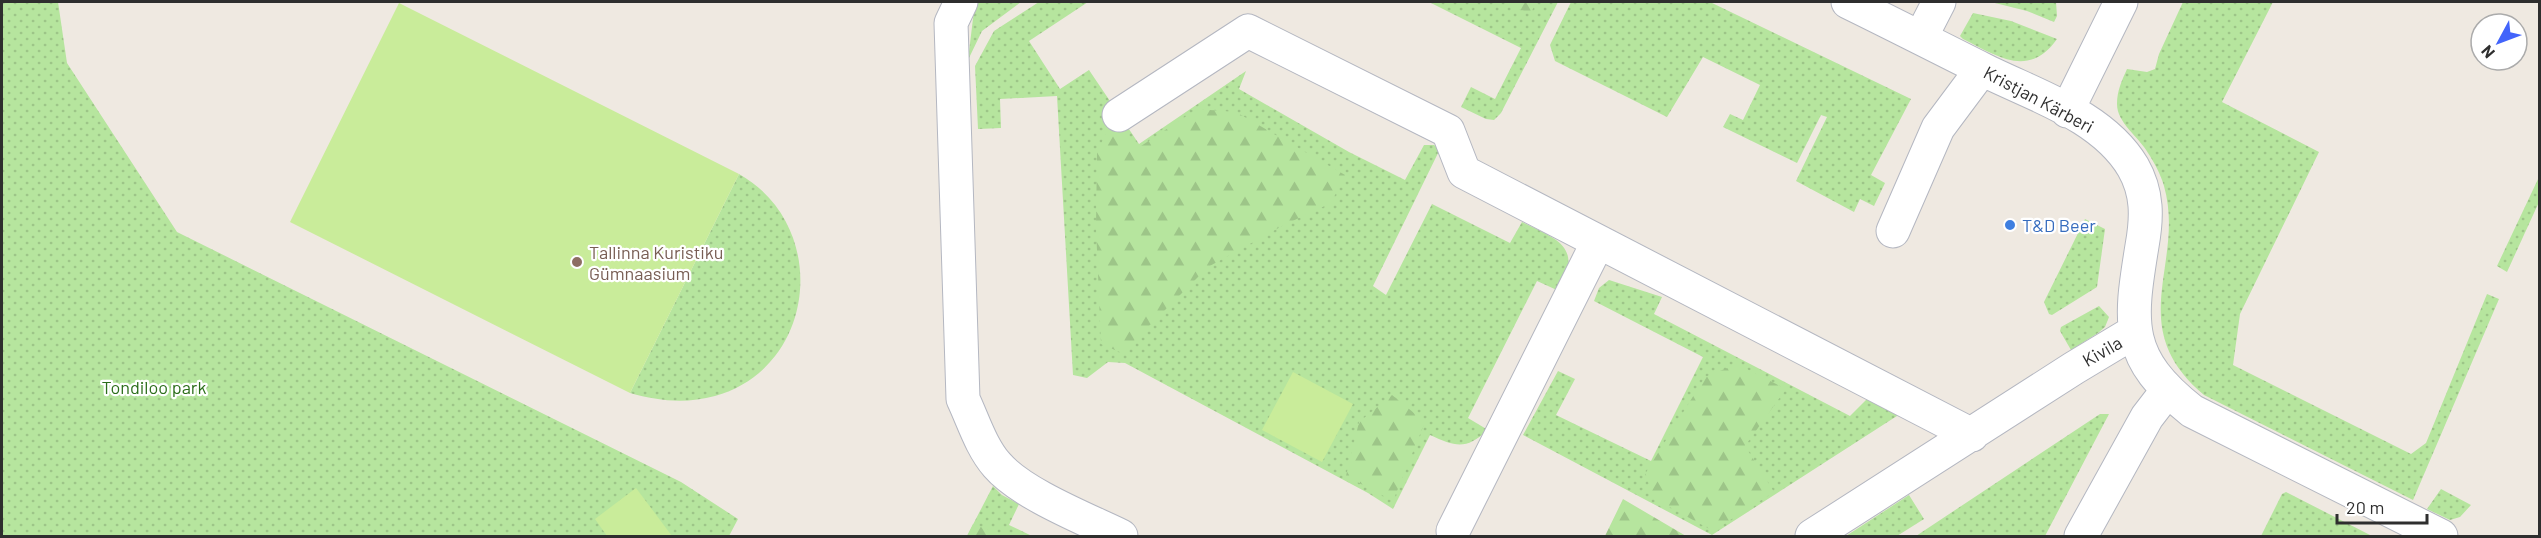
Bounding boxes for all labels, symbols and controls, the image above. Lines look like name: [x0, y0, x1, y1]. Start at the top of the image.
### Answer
north arrow: [2469, 12, 2529, 72]
text: N: [2477, 42, 2498, 62]
street label: Kristjan Kärberi: [1980, 61, 2098, 137]
place label: T&D Beer: [2022, 214, 2096, 236]
marker: T&D Beer: [2003, 218, 2017, 232]
place label: Tallinna Kuristiku Gümnaasium: [589, 241, 723, 284]
marker: Tallinna Kuristiku Gümnaasium: [570, 255, 584, 269]
street label: Kivila: [2078, 331, 2126, 371]
park label: Tondiloo park: [102, 376, 206, 398]
scale bar: [2337, 487, 2427, 525]
text: 20 m: [2346, 496, 2384, 518]

